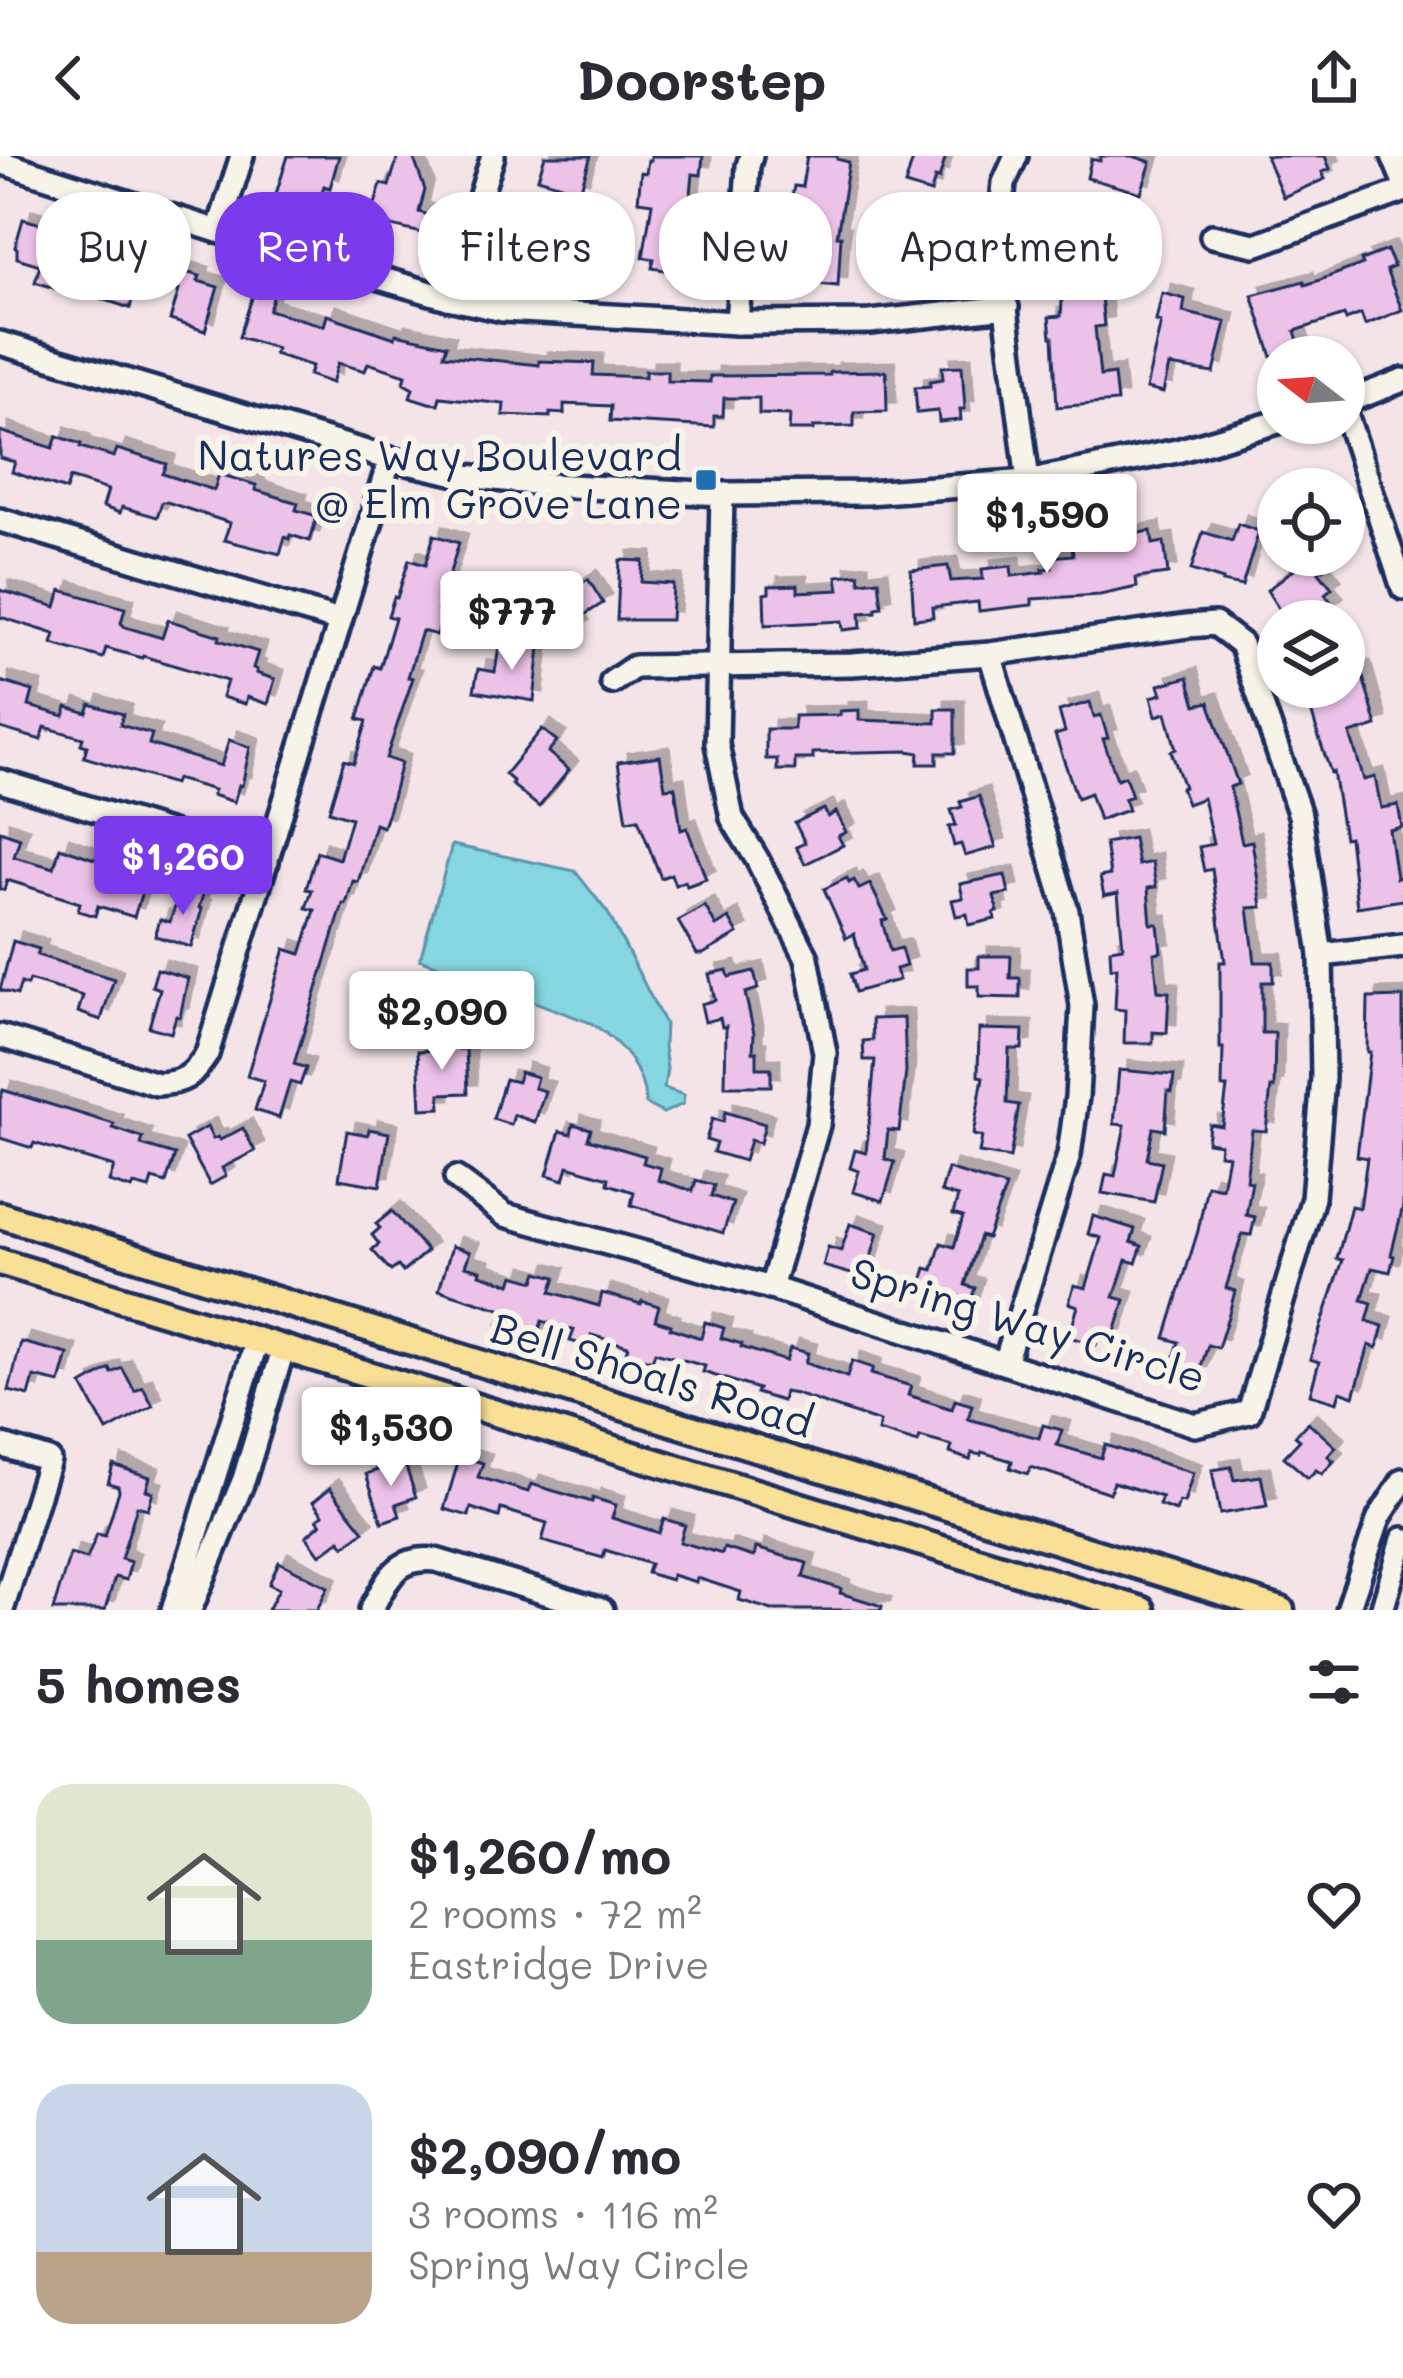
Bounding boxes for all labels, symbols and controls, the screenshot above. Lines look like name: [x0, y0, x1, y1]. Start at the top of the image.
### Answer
text: Doorstep: [577, 43, 826, 114]
icon: back: [36, 45, 102, 111]
icon: share: [1301, 45, 1367, 111]
chip: Buy: [36, 192, 191, 300]
chip: Rent: [215, 192, 394, 300]
chip: Filters: [418, 192, 635, 300]
chip: New: [659, 192, 832, 300]
chip: Apartment: [856, 192, 1162, 300]
north arrow: [1257, 336, 1365, 444]
map controls: [1257, 336, 1365, 708]
place label: Natures Way Boulevard @ Elm Grove Lane: [197, 427, 682, 530]
marker: Natures Way Boulevard @ Elm Grove Lane: [693, 467, 719, 493]
button: locate: [1257, 468, 1365, 576]
pin: $1,590: [949, 474, 1145, 576]
text: $1,590: [985, 487, 1109, 538]
pin: $777: [441, 571, 583, 673]
text: $777: [467, 584, 557, 635]
button: layers: [1257, 600, 1365, 708]
pin: $1,260: [85, 816, 281, 918]
text: $1,260: [121, 829, 245, 880]
pin: $2,090: [344, 971, 540, 1073]
text: $2,090: [376, 984, 508, 1035]
street label: Spring Way Circle: [844, 1243, 1213, 1404]
street label: Bell Shoals Road: [485, 1298, 820, 1449]
pin: $1,530: [293, 1387, 489, 1489]
text: $1,530: [329, 1400, 453, 1451]
text: 5 homes: [36, 1649, 241, 1716]
icon: filters: [1301, 1649, 1367, 1715]
text: $1,260/mo: [408, 1820, 671, 1887]
icon: home: [132, 1832, 276, 1976]
icon: heart: [1301, 1871, 1367, 1937]
text: 2 rooms · 72 m²: [408, 1887, 702, 1938]
text: Eastridge Drive: [408, 1938, 709, 1989]
text: $2,090/mo: [408, 2120, 681, 2187]
icon: home: [132, 2132, 276, 2276]
icon: heart: [1301, 2171, 1367, 2237]
text: 3 rooms · 116 m²: [408, 2187, 718, 2238]
text: Spring Way Circle: [408, 2238, 750, 2289]

